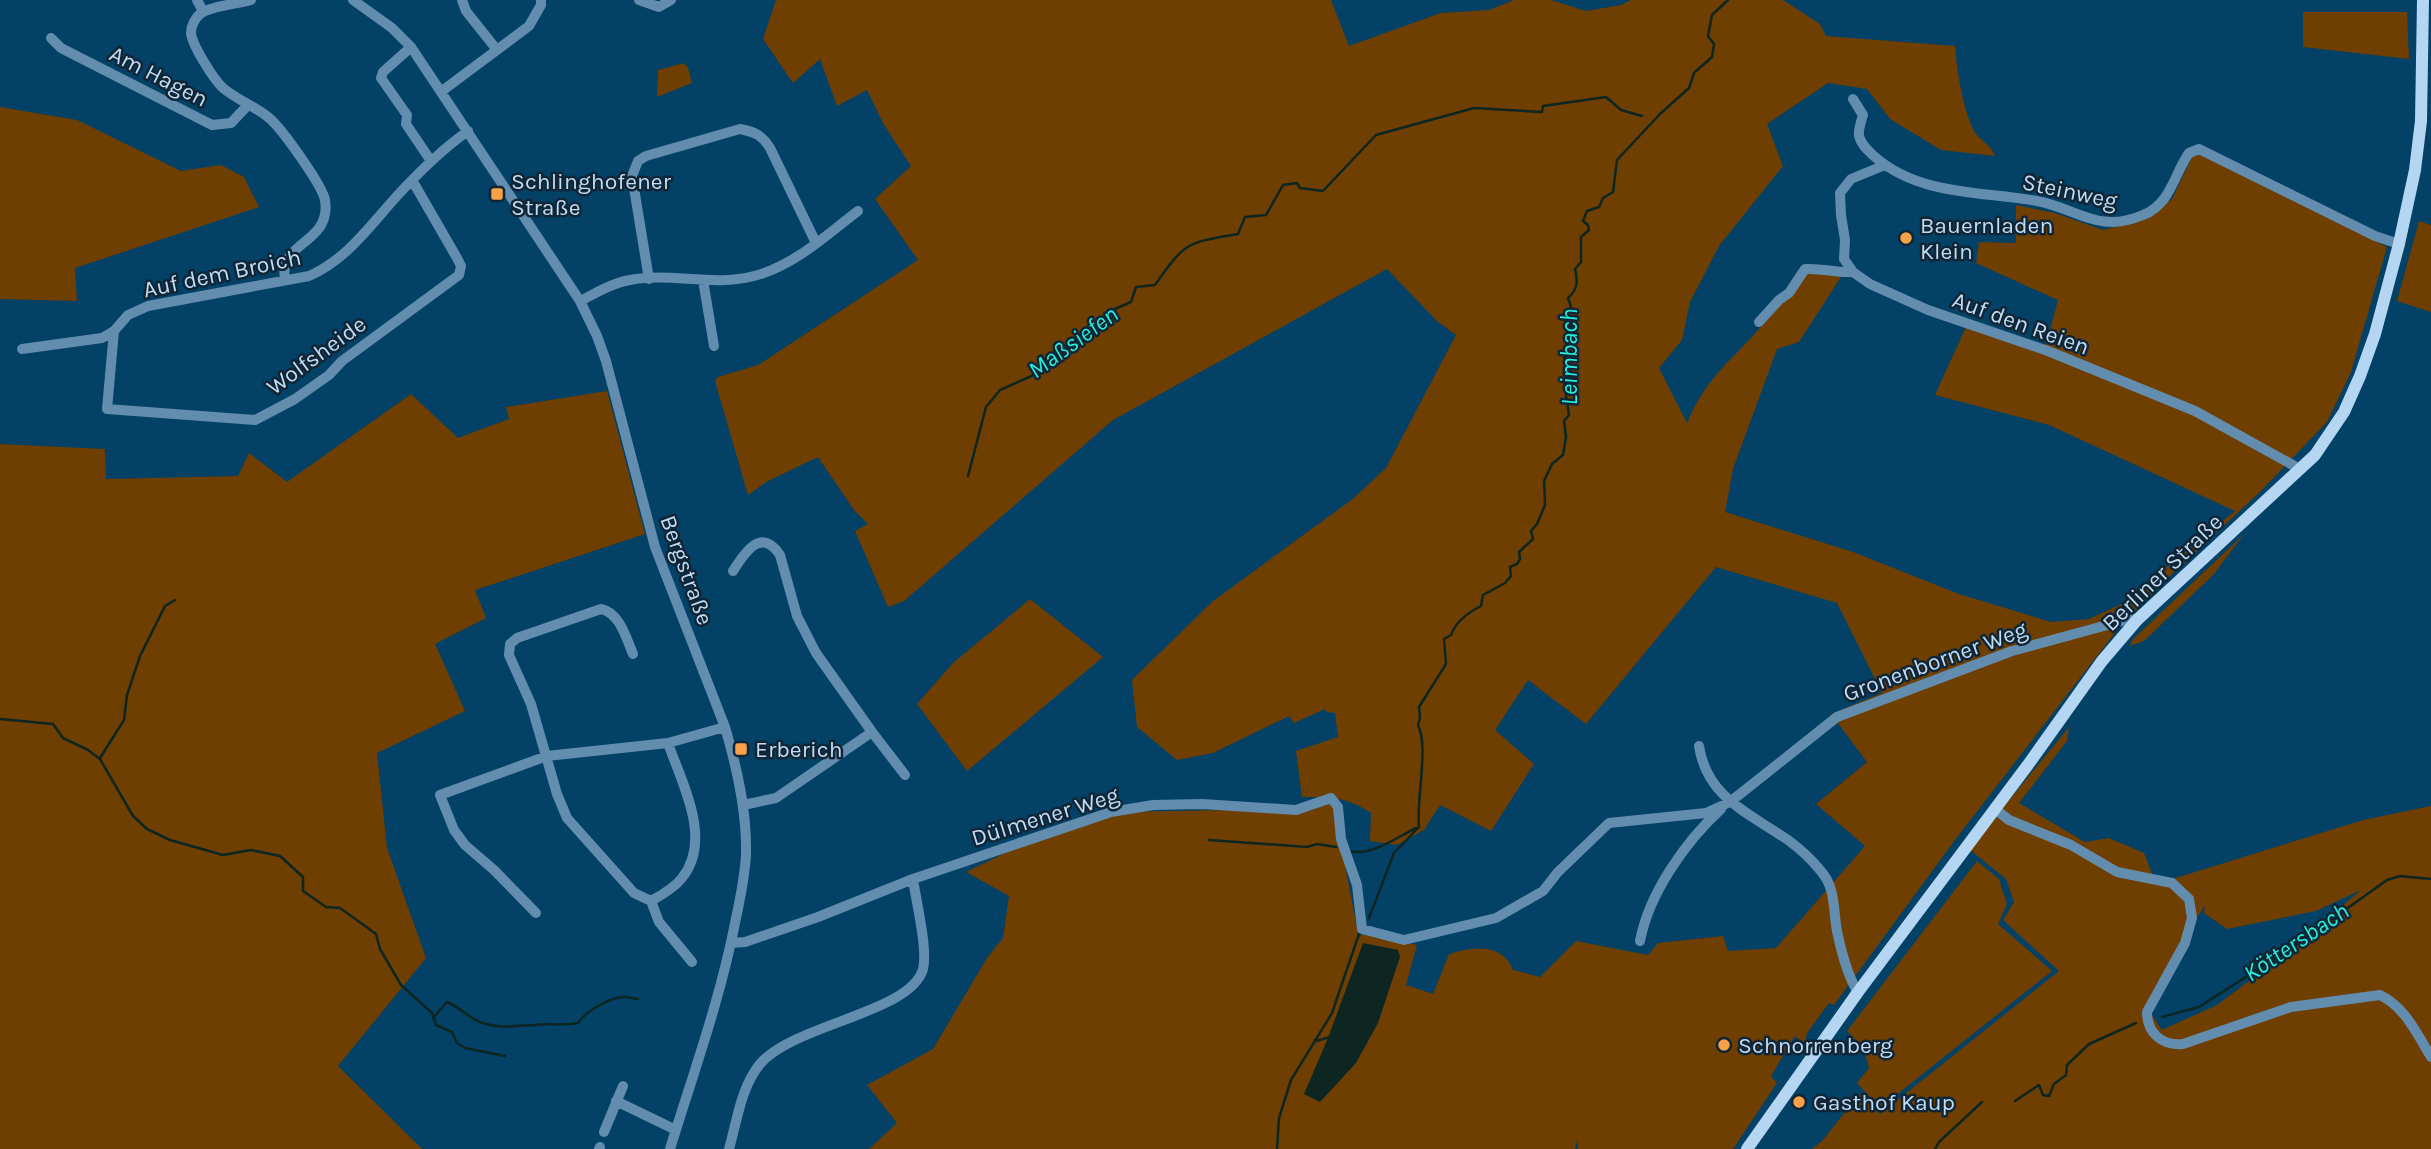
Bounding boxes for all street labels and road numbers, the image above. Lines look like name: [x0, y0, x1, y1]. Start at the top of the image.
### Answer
street label: Am Hagen: [105, 40, 213, 113]
street label: Steinweg: [2020, 168, 2120, 215]
street label: Auf dem Broich: [141, 244, 303, 303]
street label: Auf den Reien: [1949, 286, 2093, 361]
street label: Wolfsheide: [261, 310, 371, 400]
street label: Berliner Straße: [2097, 508, 2228, 636]
street label: Bergstraße: [654, 512, 719, 629]
street label: Gronenborner Weg: [1839, 616, 2031, 707]
street label: Dülmener Weg: [968, 781, 1122, 852]

